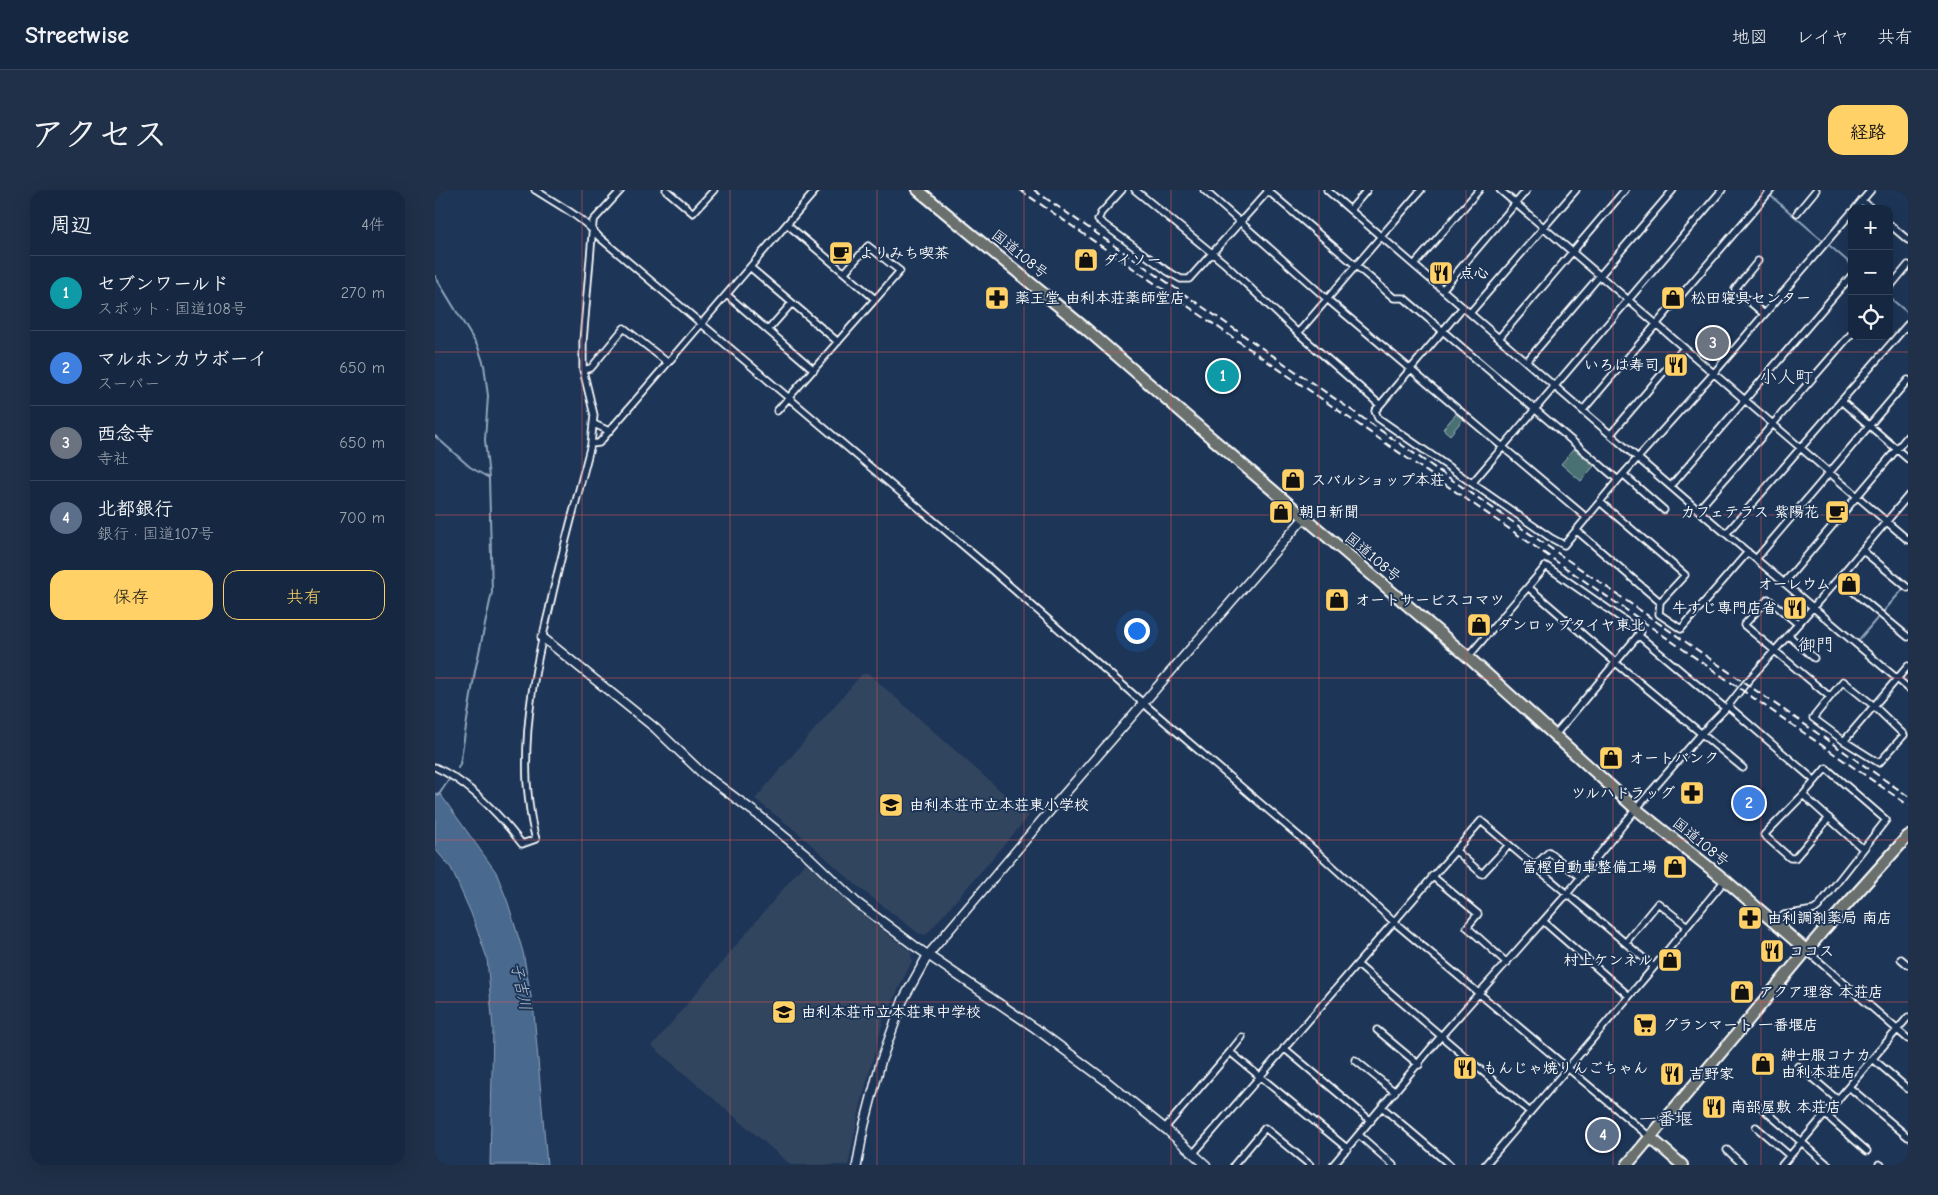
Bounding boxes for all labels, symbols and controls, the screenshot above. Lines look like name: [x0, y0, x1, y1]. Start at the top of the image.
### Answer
text: Streetwise: [25, 21, 129, 49]
text: 地図: [1732, 27, 1768, 48]
text: レイヤ: [1796, 27, 1849, 48]
text: 共有: [1877, 27, 1913, 48]
button: 経路: [1828, 105, 1908, 155]
text: アクセス: [30, 114, 168, 155]
map controls: [1848, 205, 1893, 340]
button: +: [1848, 205, 1893, 250]
text: 周辺: [50, 213, 92, 237]
text: 4件: [361, 216, 385, 234]
street label: 国道108号: [988, 226, 1052, 282]
cafe icon: よりみち喫茶: [828, 240, 854, 266]
place label: よりみち喫茶: [859, 244, 949, 262]
shop icon: ダイソー: [1073, 247, 1099, 273]
button: −: [1848, 250, 1893, 295]
place label: ダイソー: [1103, 251, 1162, 269]
restaurant icon: 点心: [1428, 260, 1454, 286]
place label: 点心: [1459, 264, 1489, 282]
text: セブンワールド: [97, 273, 229, 295]
text: 1: [63, 284, 69, 302]
text: 270 m: [341, 284, 385, 302]
pharmacy icon: 薬王堂 由利本荘薬師堂店: [984, 285, 1010, 311]
shop icon: 松田寝具センター: [1660, 285, 1686, 311]
place label: 薬王堂 由利本荘薬師堂店: [1015, 289, 1185, 307]
place label: 松田寝具センター: [1691, 289, 1811, 307]
button: locate: [1848, 295, 1893, 340]
text: スポット · 国道108号: [97, 300, 247, 318]
pin: 3: [1697, 324, 1729, 362]
text: マルホンカウボーイ: [97, 348, 268, 370]
restaurant icon: いろは寿司: [1663, 352, 1689, 378]
place label: いろは寿司: [1584, 356, 1659, 374]
pin: 1: [1207, 357, 1239, 395]
text: 2: [62, 359, 70, 377]
text: 650 m: [339, 359, 385, 377]
district label: 小人町: [1759, 367, 1813, 388]
text: スーパー: [97, 375, 160, 393]
text: 西念寺: [97, 423, 154, 445]
text: 3: [62, 434, 70, 452]
text: 650 m: [339, 434, 385, 452]
text: 寺社: [97, 450, 129, 468]
shop icon: スバルショップ本荘: [1280, 467, 1306, 493]
place label: スバルショップ本荘: [1311, 471, 1445, 489]
text: 北都銀行: [97, 498, 173, 520]
shop icon: 朝日新聞: [1268, 499, 1294, 525]
cafe icon: カフェテラス 紫陽花: [1824, 499, 1850, 525]
place label: 朝日新聞: [1299, 503, 1359, 521]
place label: カフェテラス 紫陽花: [1680, 503, 1819, 521]
text: 4: [62, 509, 70, 527]
text: 700 m: [339, 509, 385, 527]
text: 銀行 · 国道107号: [97, 525, 214, 543]
street label: 国道108号: [1341, 528, 1405, 586]
button: 保存: [50, 570, 213, 620]
button: 共有: [223, 570, 385, 620]
shop icon: オーレウム: [1836, 571, 1862, 597]
place label: オーレウム: [1757, 575, 1831, 593]
shop icon: オートサービスコマツ: [1324, 587, 1350, 613]
place label: オートサービスコマツ: [1355, 591, 1505, 609]
restaurant icon: 牛すじ専門店省: [1782, 595, 1808, 621]
place label: 牛すじ専門店省: [1672, 599, 1777, 617]
shop icon: ダンロップタイヤ東北: [1466, 612, 1492, 638]
place label: ダンロップタイヤ東北: [1497, 616, 1646, 634]
your location: [1124, 618, 1150, 644]
district label: 御門: [1798, 635, 1834, 656]
shop icon: オートバンク: [1598, 745, 1624, 771]
place label: オートバンク: [1629, 749, 1719, 767]
pharmacy icon: ツルハドラッグ: [1679, 780, 1705, 806]
place label: ツルハドラッグ: [1571, 784, 1675, 802]
pin: 2: [1733, 784, 1765, 822]
school or university icon: 由利本荘市立本荘東小学校: [878, 792, 904, 818]
place label: 由利本荘市立本荘東小学校: [909, 796, 1089, 814]
street label: 国道108号: [1669, 814, 1733, 870]
shop icon: 富樫自動車整備工場: [1662, 854, 1688, 880]
place label: 富樫自動車整備工場: [1522, 858, 1657, 876]
pharmacy icon: 由利調剤薬局 南店: [1737, 905, 1763, 931]
place label: 由利調剤薬局 南店: [1767, 909, 1892, 927]
restaurant icon: ココス: [1759, 938, 1785, 964]
place label: ココス: [1789, 942, 1834, 960]
shop icon: 村上ケンネル: [1657, 947, 1683, 973]
place label: 村上ケンネル: [1564, 951, 1653, 969]
water label: 子吉川: [507, 962, 535, 1012]
shop icon: アクア理容 本荘店: [1729, 979, 1755, 1005]
place label: アクア理容 本荘店: [1759, 983, 1883, 1001]
school or university icon: 由利本荘市立本荘東中学校: [771, 999, 797, 1025]
place label: 由利本荘市立本荘東中学校: [801, 1003, 981, 1021]
supermarket icon: グランマート 一番堰店: [1632, 1012, 1658, 1038]
place label: グランマート 一番堰店: [1663, 1016, 1818, 1034]
place label: 紳士服コナカ 由利本荘店: [1781, 1046, 1871, 1081]
shop icon: 紳士服コナカ 由利本荘店: [1750, 1051, 1776, 1077]
restaurant icon: もんじゃ焼りんごちゃん: [1452, 1055, 1478, 1081]
place label: もんじゃ焼りんごちゃん: [1483, 1059, 1648, 1077]
restaurant icon: 吉野家: [1659, 1061, 1685, 1087]
place label: 吉野家: [1689, 1065, 1734, 1083]
restaurant icon: 南部屋敷 本荘店: [1701, 1094, 1727, 1120]
place label: 南部屋敷 本荘店: [1731, 1098, 1841, 1116]
district label: 一番堰: [1639, 1109, 1693, 1130]
pin: 4: [1587, 1116, 1619, 1154]

